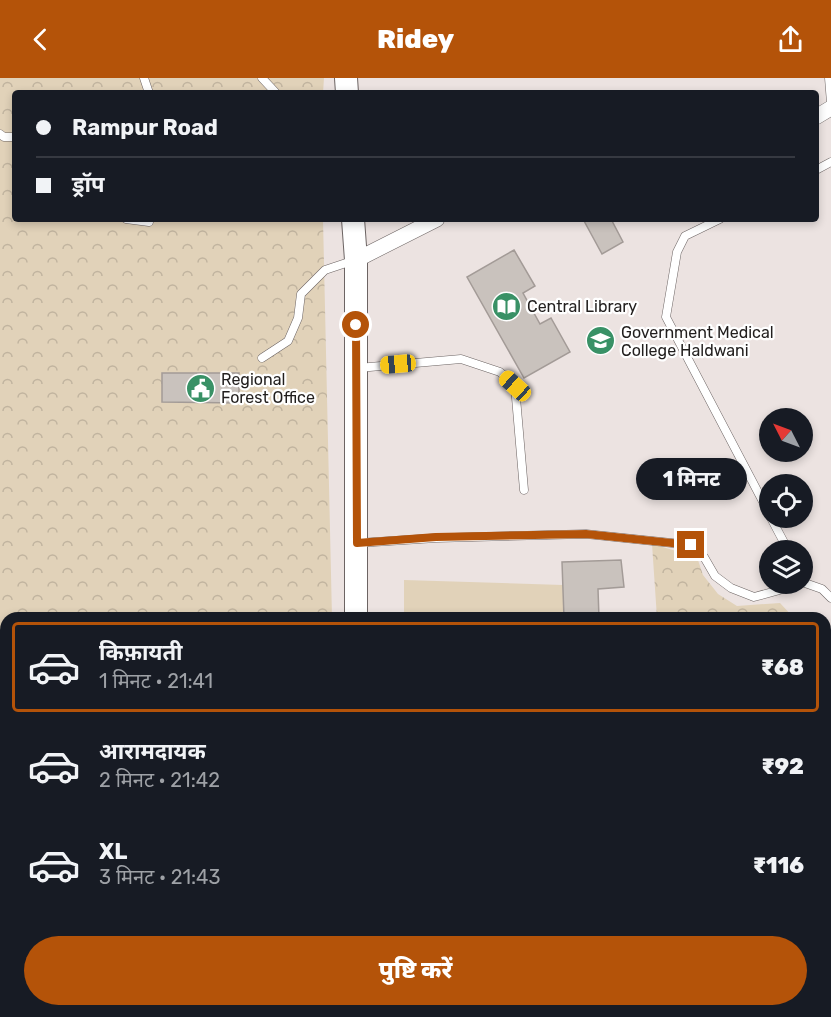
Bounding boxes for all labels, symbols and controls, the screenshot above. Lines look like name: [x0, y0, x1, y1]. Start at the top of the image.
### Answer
icon: back: [24, 23, 57, 56]
text: Ridey: [377, 23, 454, 55]
icon: share: [774, 23, 807, 56]
text: Rampur Road: [72, 114, 218, 141]
text: ड्रॉप: [72, 171, 105, 198]
library icon: Central Library: [490, 290, 522, 322]
place label: Central Library: [527, 297, 637, 316]
route start: [342, 311, 369, 338]
place label: Government Medical College Haldwani: [621, 323, 774, 360]
school or university icon: Government Medical College Haldwani: [584, 325, 616, 357]
car: [379, 353, 417, 375]
car: [496, 367, 534, 405]
place label: Regional Forest Office: [221, 370, 315, 407]
public building icon: Regional Forest Office: [184, 372, 216, 404]
north arrow: [759, 408, 813, 462]
map controls: [759, 408, 813, 594]
callout: 1 मिनट: [636, 458, 746, 500]
text: 1 मिनट: [663, 467, 720, 491]
button: locate: [759, 474, 813, 528]
route end: [677, 531, 704, 558]
button: layers: [759, 540, 813, 594]
text: किफ़ायती: [99, 639, 183, 666]
icon: car: [27, 640, 81, 694]
text: ₹68: [761, 654, 804, 681]
text: 1 मिनट · 21:41: [99, 669, 213, 693]
text: आरामदायक: [99, 738, 206, 765]
icon: car: [27, 739, 81, 793]
text: ₹92: [761, 753, 804, 780]
text: 2 मिनट · 21:42: [99, 768, 220, 792]
icon: car: [27, 838, 81, 892]
text: XL: [99, 838, 127, 865]
text: ₹116: [753, 852, 804, 879]
text: 3 मिनट · 21:43: [99, 865, 221, 889]
button: पुष्टि करें: [24, 936, 807, 1005]

